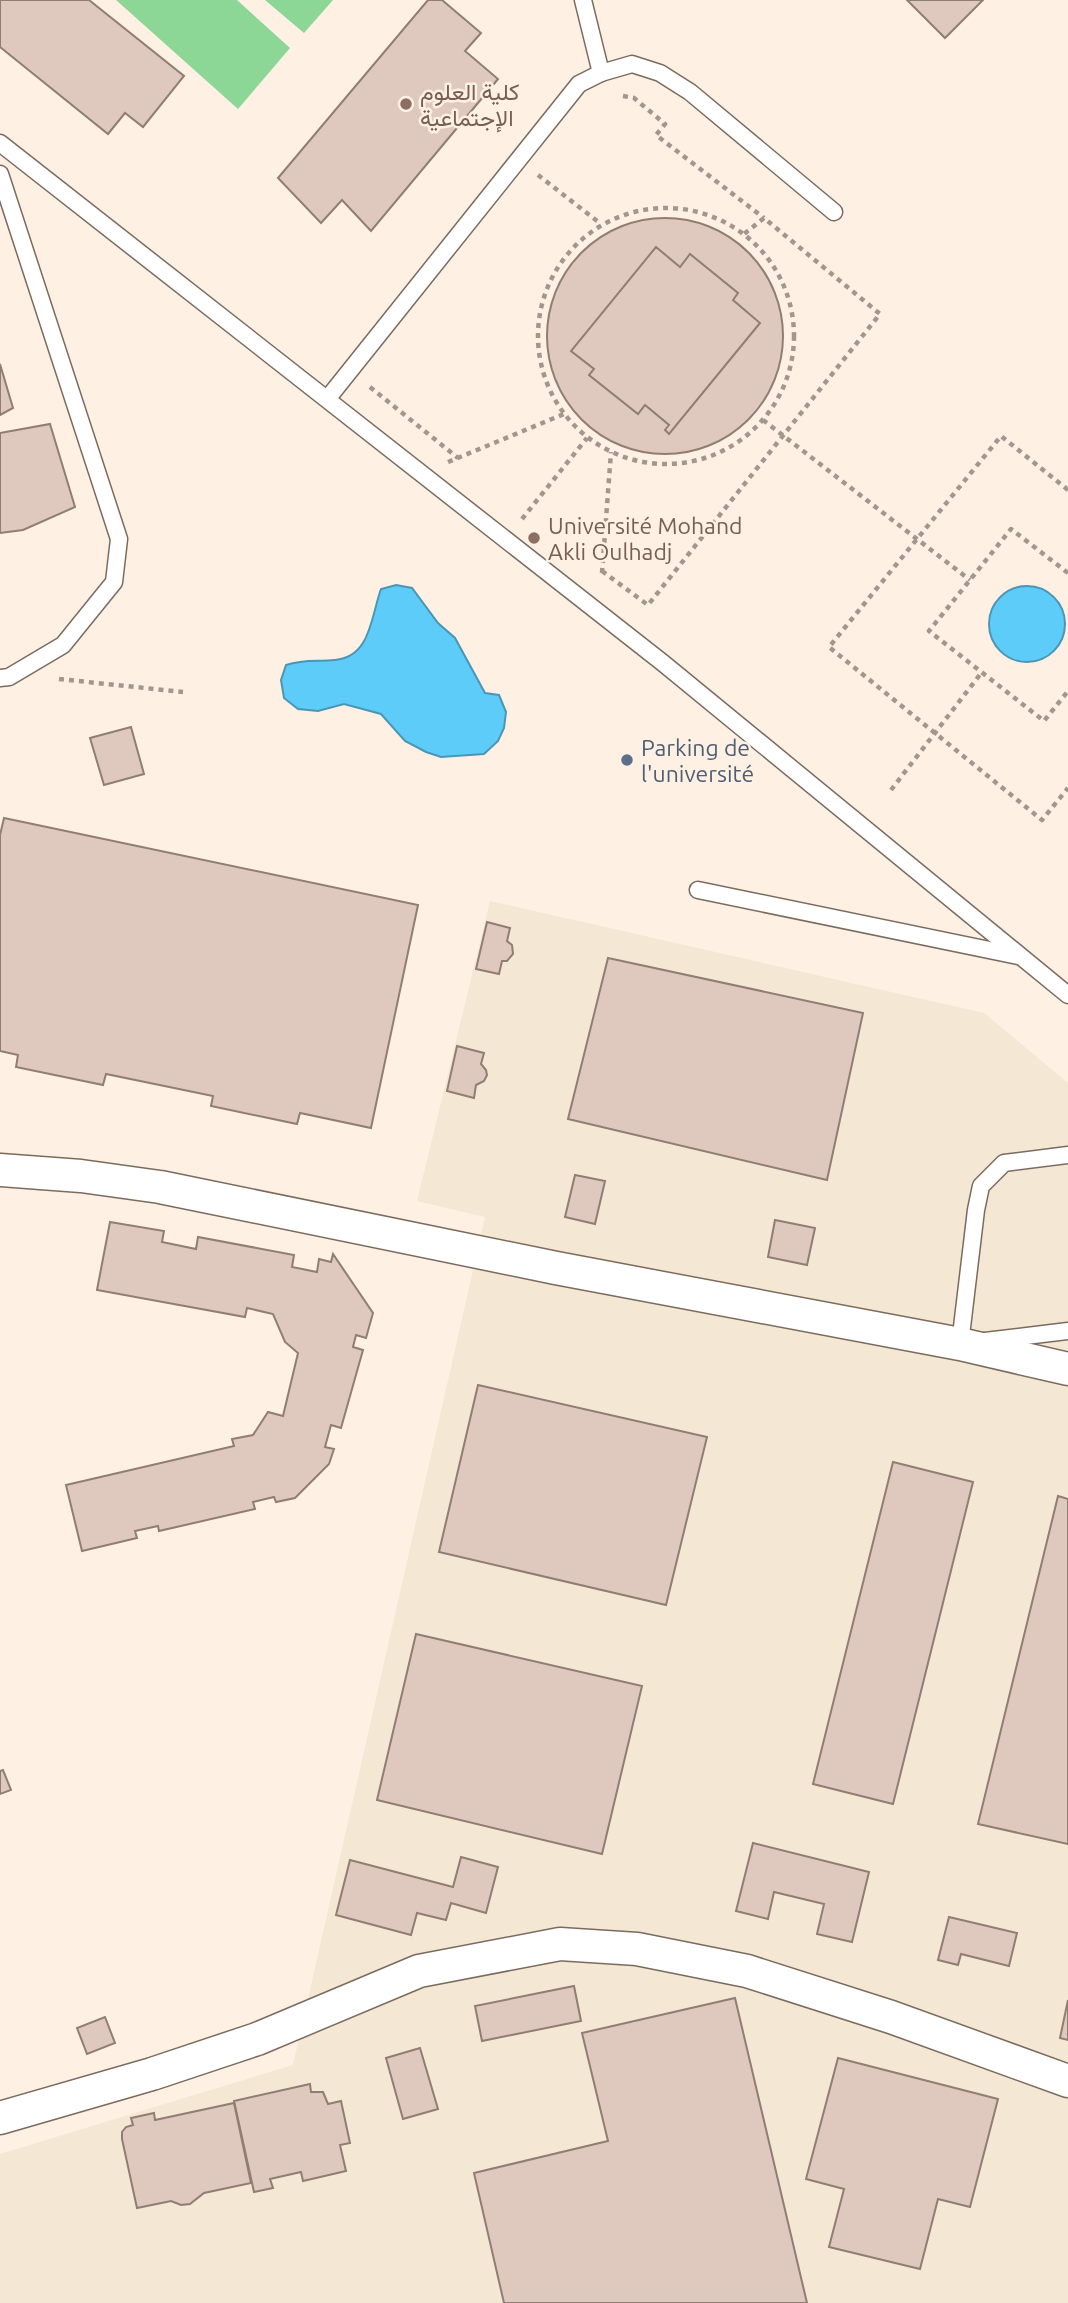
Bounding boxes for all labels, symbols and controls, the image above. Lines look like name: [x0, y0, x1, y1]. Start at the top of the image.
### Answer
place label: كلية العلوم الإجتماعية: [420, 79, 519, 133]
marker: كلية العلوم الإجتماعية: [398, 96, 414, 112]
place label: Université Mohand Akli Oulhadj: [548, 513, 743, 564]
marker: Université Mohand Akli Oulhadj: [526, 530, 542, 546]
place label: Parking de l'université: [641, 735, 754, 786]
marker: Parking de l'université: [619, 752, 635, 768]

